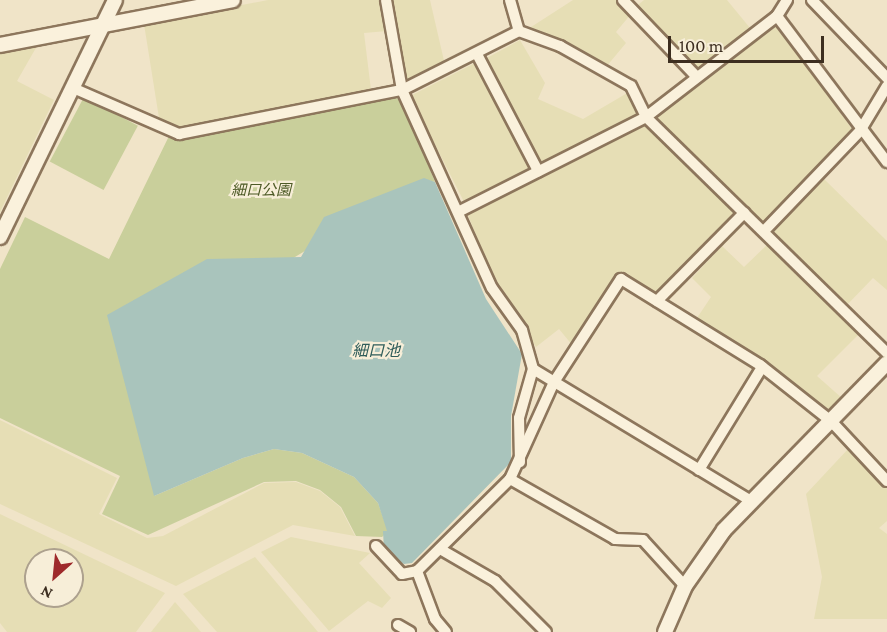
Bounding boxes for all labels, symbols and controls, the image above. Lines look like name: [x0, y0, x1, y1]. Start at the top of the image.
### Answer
scale bar: [671, 24, 827, 62]
text: 100 m: [679, 36, 723, 56]
park label: 細口公園: [231, 182, 291, 200]
water label: 細口池: [352, 341, 400, 361]
north arrow: [24, 548, 84, 608]
text: N: [38, 583, 55, 603]

